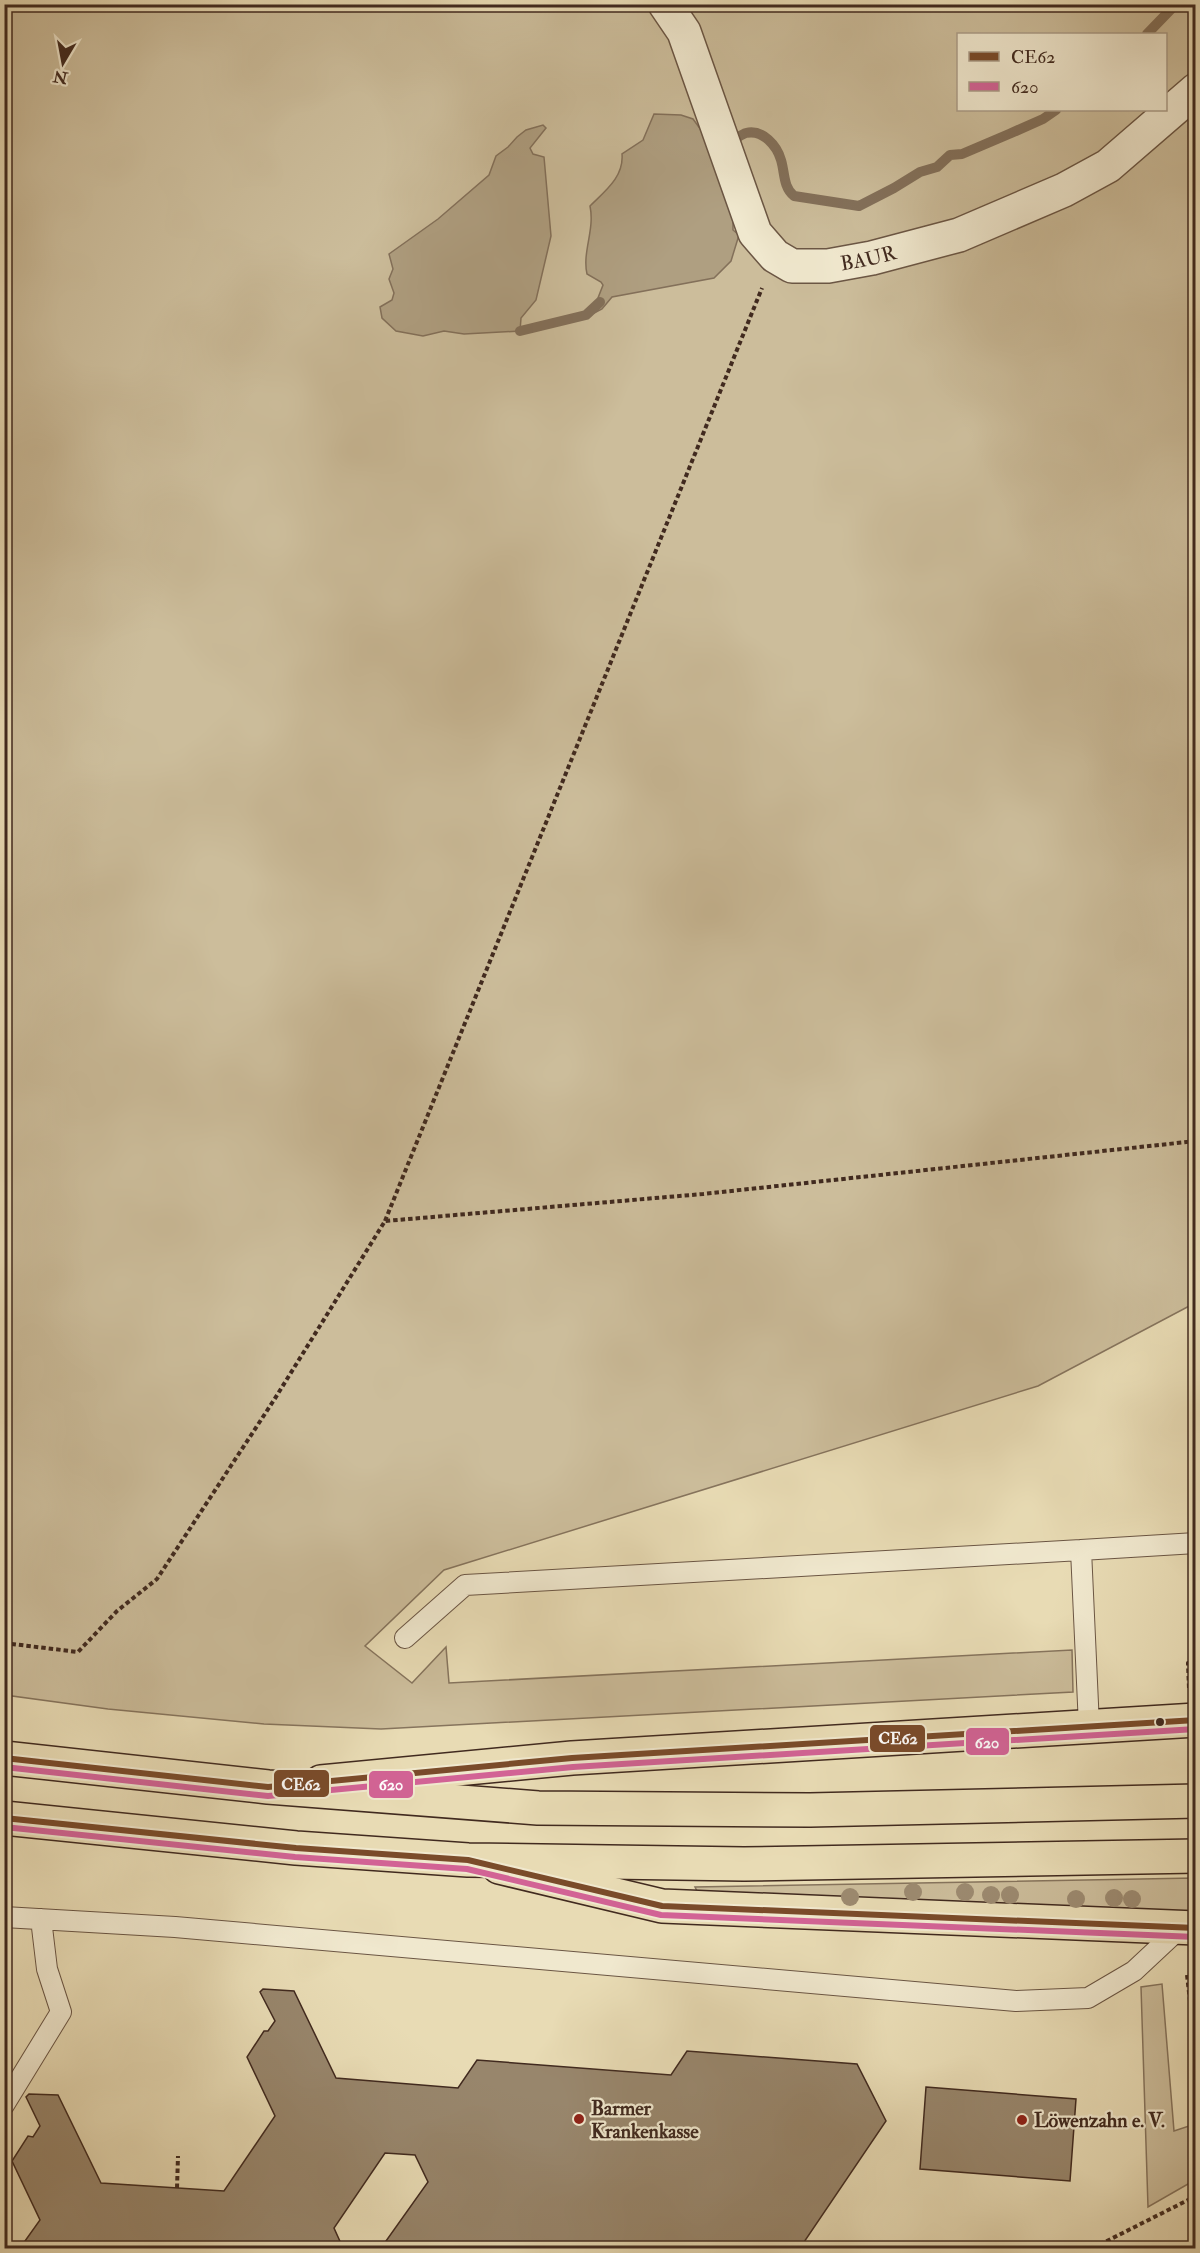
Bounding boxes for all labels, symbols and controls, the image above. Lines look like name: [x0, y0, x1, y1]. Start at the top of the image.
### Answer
north arrow: [33, 33, 93, 93]
legend: [957, 33, 1167, 111]
text: CE62: [1011, 46, 1055, 69]
text: N: [51, 66, 70, 88]
text: 620: [1011, 76, 1038, 99]
street label: BAUR: [838, 240, 899, 276]
unlabelled marker: [1154, 1716, 1166, 1728]
line badge: CE62: [869, 1724, 926, 1753]
line badge: 620: [965, 1727, 1010, 1756]
text: CE62: [878, 1729, 918, 1749]
text: 620: [975, 1733, 999, 1753]
line badge: CE62: [273, 1769, 330, 1798]
line badge: 620: [368, 1770, 414, 1799]
text: CE62: [281, 1775, 321, 1795]
text: 620: [379, 1775, 403, 1795]
place label: Barmer Krankenkasse: [591, 2096, 699, 2144]
place label: Löwenzahn e. V.: [1034, 2108, 1165, 2133]
marker: Barmer Krankenkasse: [572, 2112, 586, 2126]
marker: Löwenzahn e. V.: [1015, 2113, 1029, 2127]

